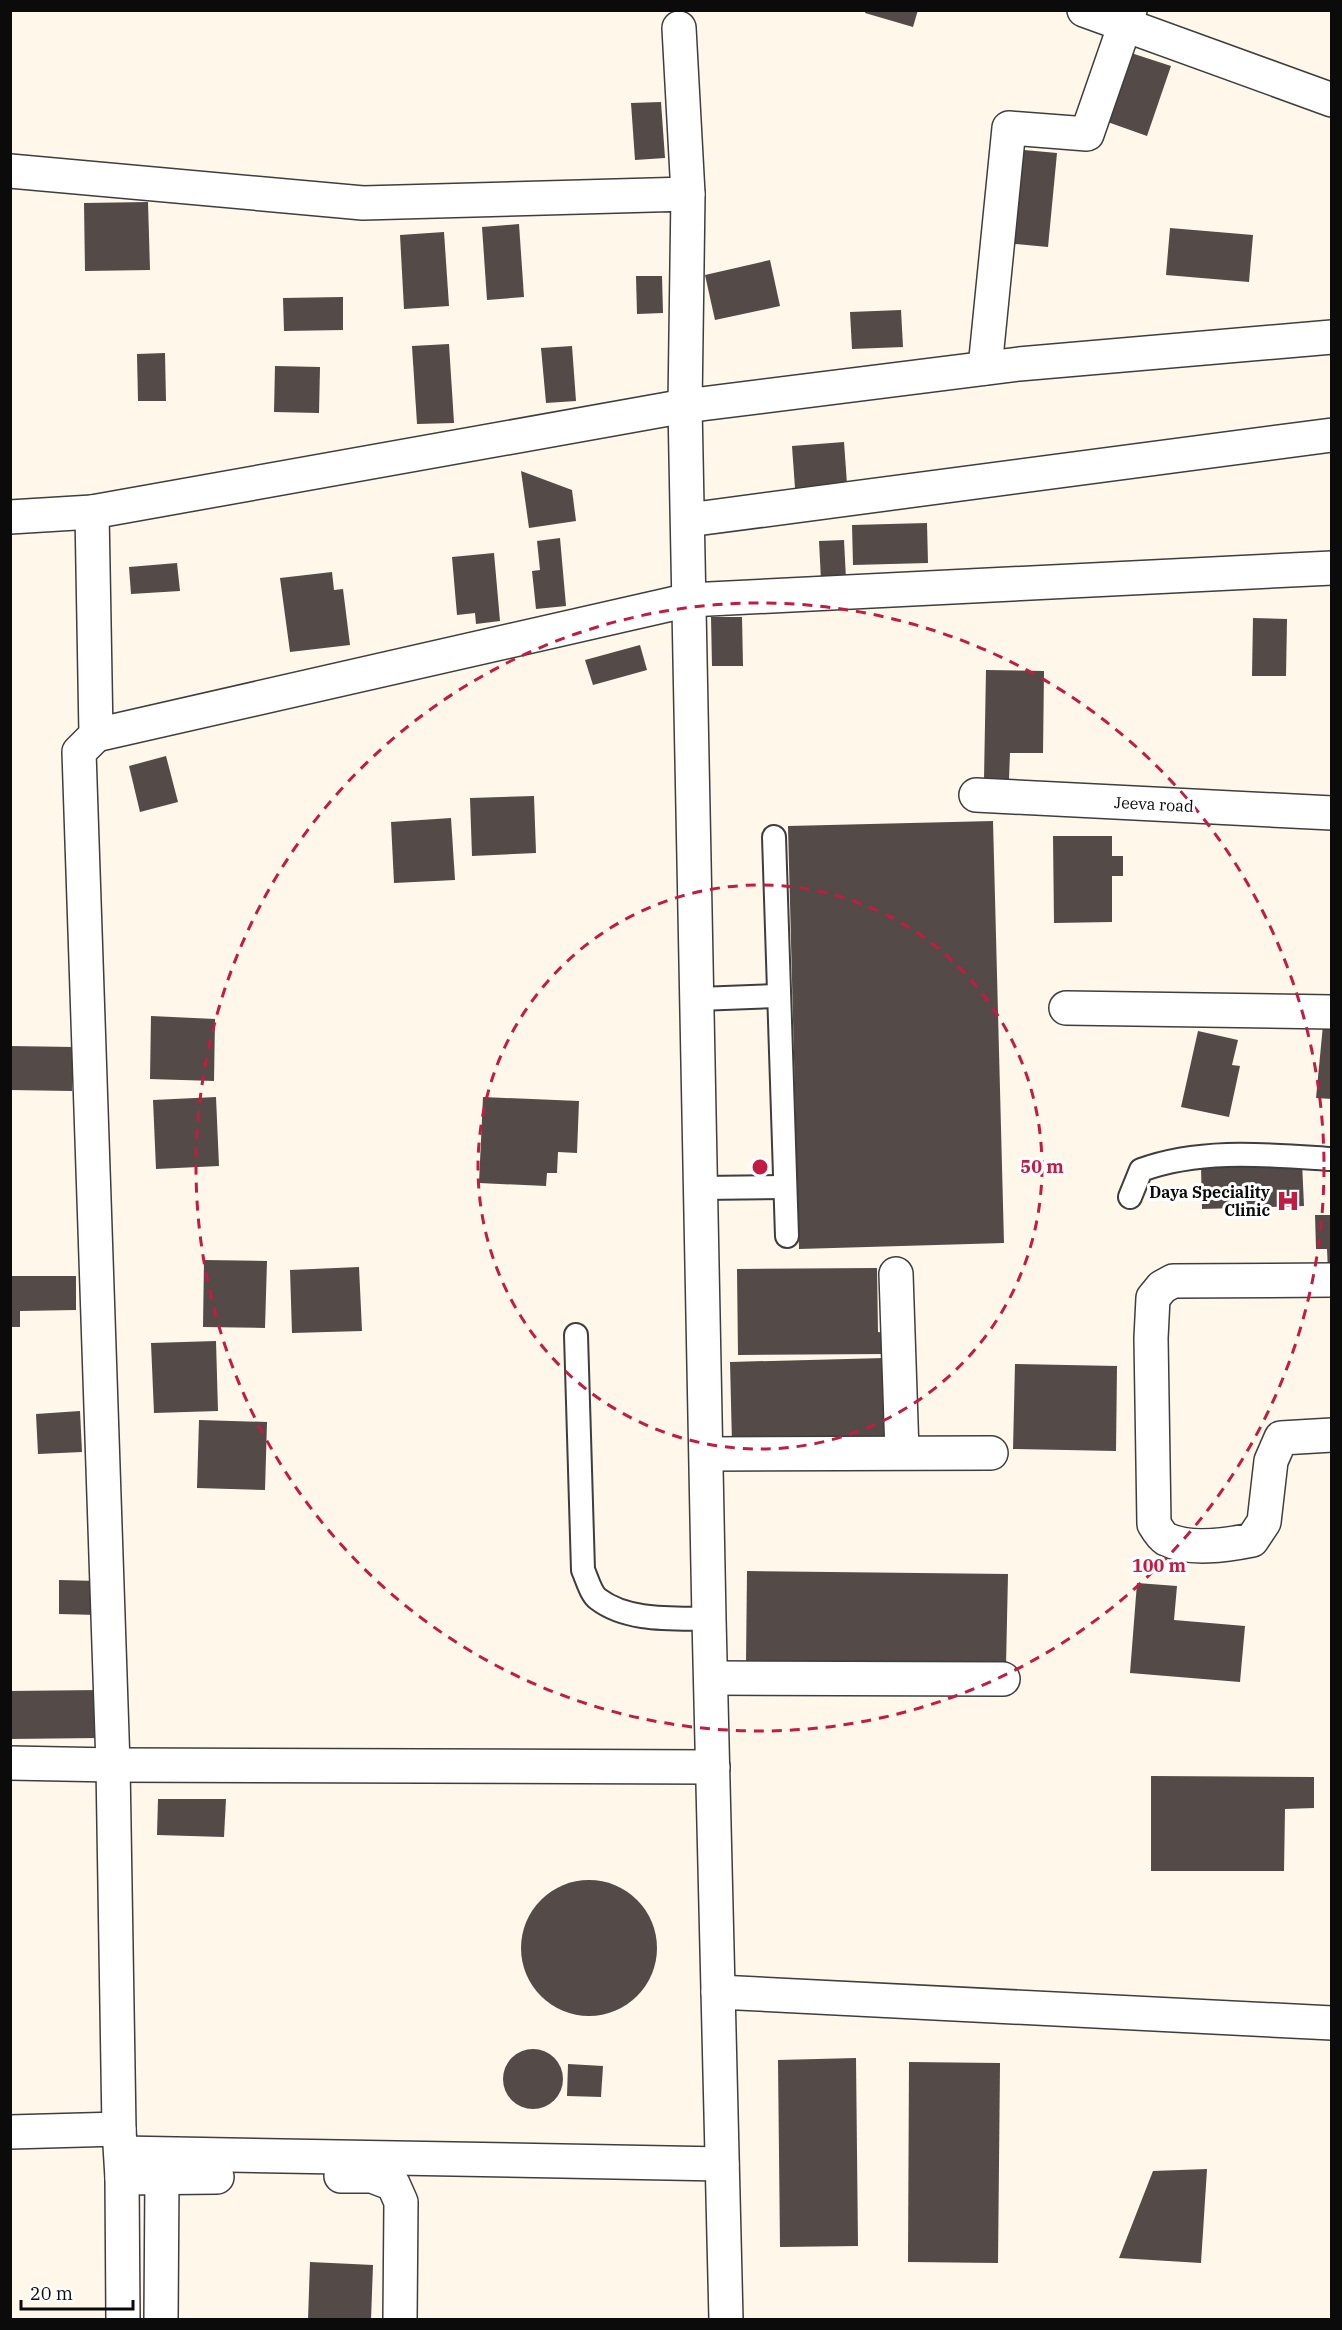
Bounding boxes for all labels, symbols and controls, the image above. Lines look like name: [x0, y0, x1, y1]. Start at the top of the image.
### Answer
street label: Jeeva road: [1114, 792, 1195, 816]
text: 50 m: [1020, 1155, 1064, 1178]
centre of rings: [750, 1157, 770, 1177]
place label: Daya Speciality Clinic: [1149, 1182, 1271, 1220]
hospital icon: Daya Speciality Clinic: [1275, 1188, 1301, 1214]
text: 100 m: [1132, 1554, 1187, 1577]
scale bar: [21, 2273, 134, 2311]
text: 20 m: [30, 2282, 73, 2305]

